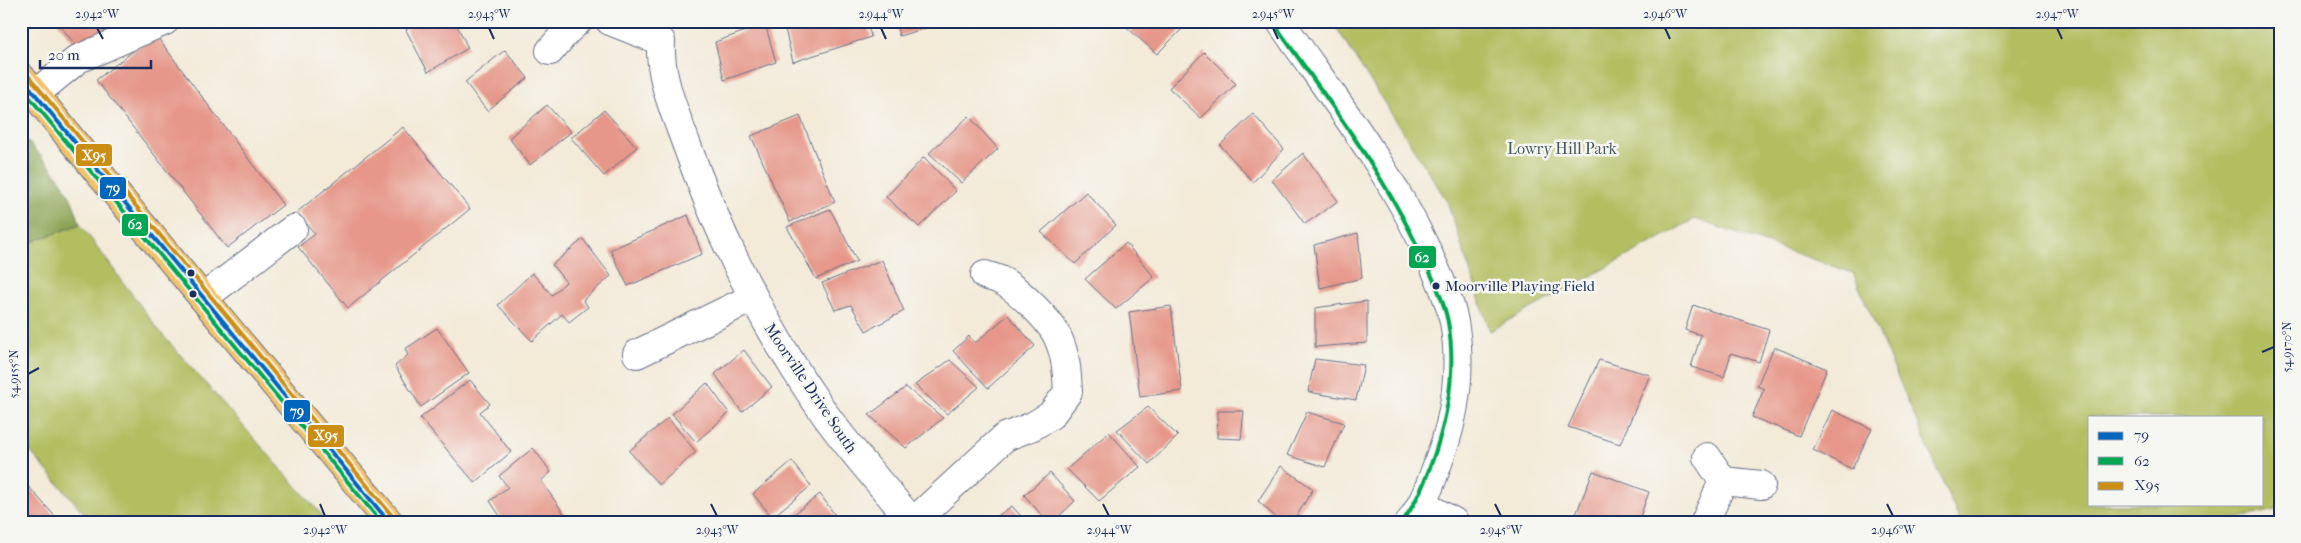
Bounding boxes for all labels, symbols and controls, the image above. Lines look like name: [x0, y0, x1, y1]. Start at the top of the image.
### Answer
text: 2.942°W: [75, 7, 120, 21]
text: 2.943°W: [468, 7, 512, 21]
text: 2.944°W: [859, 7, 905, 21]
text: 2.945°W: [1252, 7, 1296, 21]
text: 2.946°W: [1643, 7, 1688, 21]
text: 2.947°W: [2035, 7, 2080, 21]
scale bar: [40, 38, 151, 70]
text: 20 m: [48, 46, 80, 64]
park label: Lowry Hill Park: [1507, 139, 1618, 158]
line badge: X95: [75, 143, 113, 167]
text: X95: [81, 147, 106, 164]
line badge: 79: [99, 176, 127, 200]
text: 79: [105, 180, 120, 197]
line badge: 62: [121, 213, 149, 237]
text: 62: [128, 216, 142, 233]
line badge: 62: [1408, 245, 1437, 269]
text: 62: [1415, 249, 1429, 266]
unlabelled marker: [186, 268, 196, 278]
place label: Moorville Playing Field: [1445, 277, 1596, 295]
marker: Moorville Playing Field: [1431, 281, 1441, 291]
unlabelled marker: [188, 289, 198, 299]
street label: Moorville Drive South: [760, 319, 862, 457]
text: 54.9170°N: [2280, 321, 2294, 373]
text: 54.9155°N: [7, 349, 21, 399]
line badge: 79: [283, 399, 311, 423]
text: 79: [289, 403, 304, 420]
legend: [2088, 416, 2264, 506]
line badge: X95: [307, 424, 345, 448]
text: 79: [2134, 426, 2149, 444]
text: X95: [313, 427, 338, 444]
text: 62: [2134, 452, 2150, 470]
text: X95: [2134, 476, 2160, 494]
text: 2.942°W: [303, 523, 348, 537]
text: 2.943°W: [696, 523, 740, 537]
text: 2.944°W: [1087, 523, 1133, 537]
text: 2.945°W: [1480, 523, 1524, 537]
text: 2.946°W: [1871, 523, 1916, 537]

